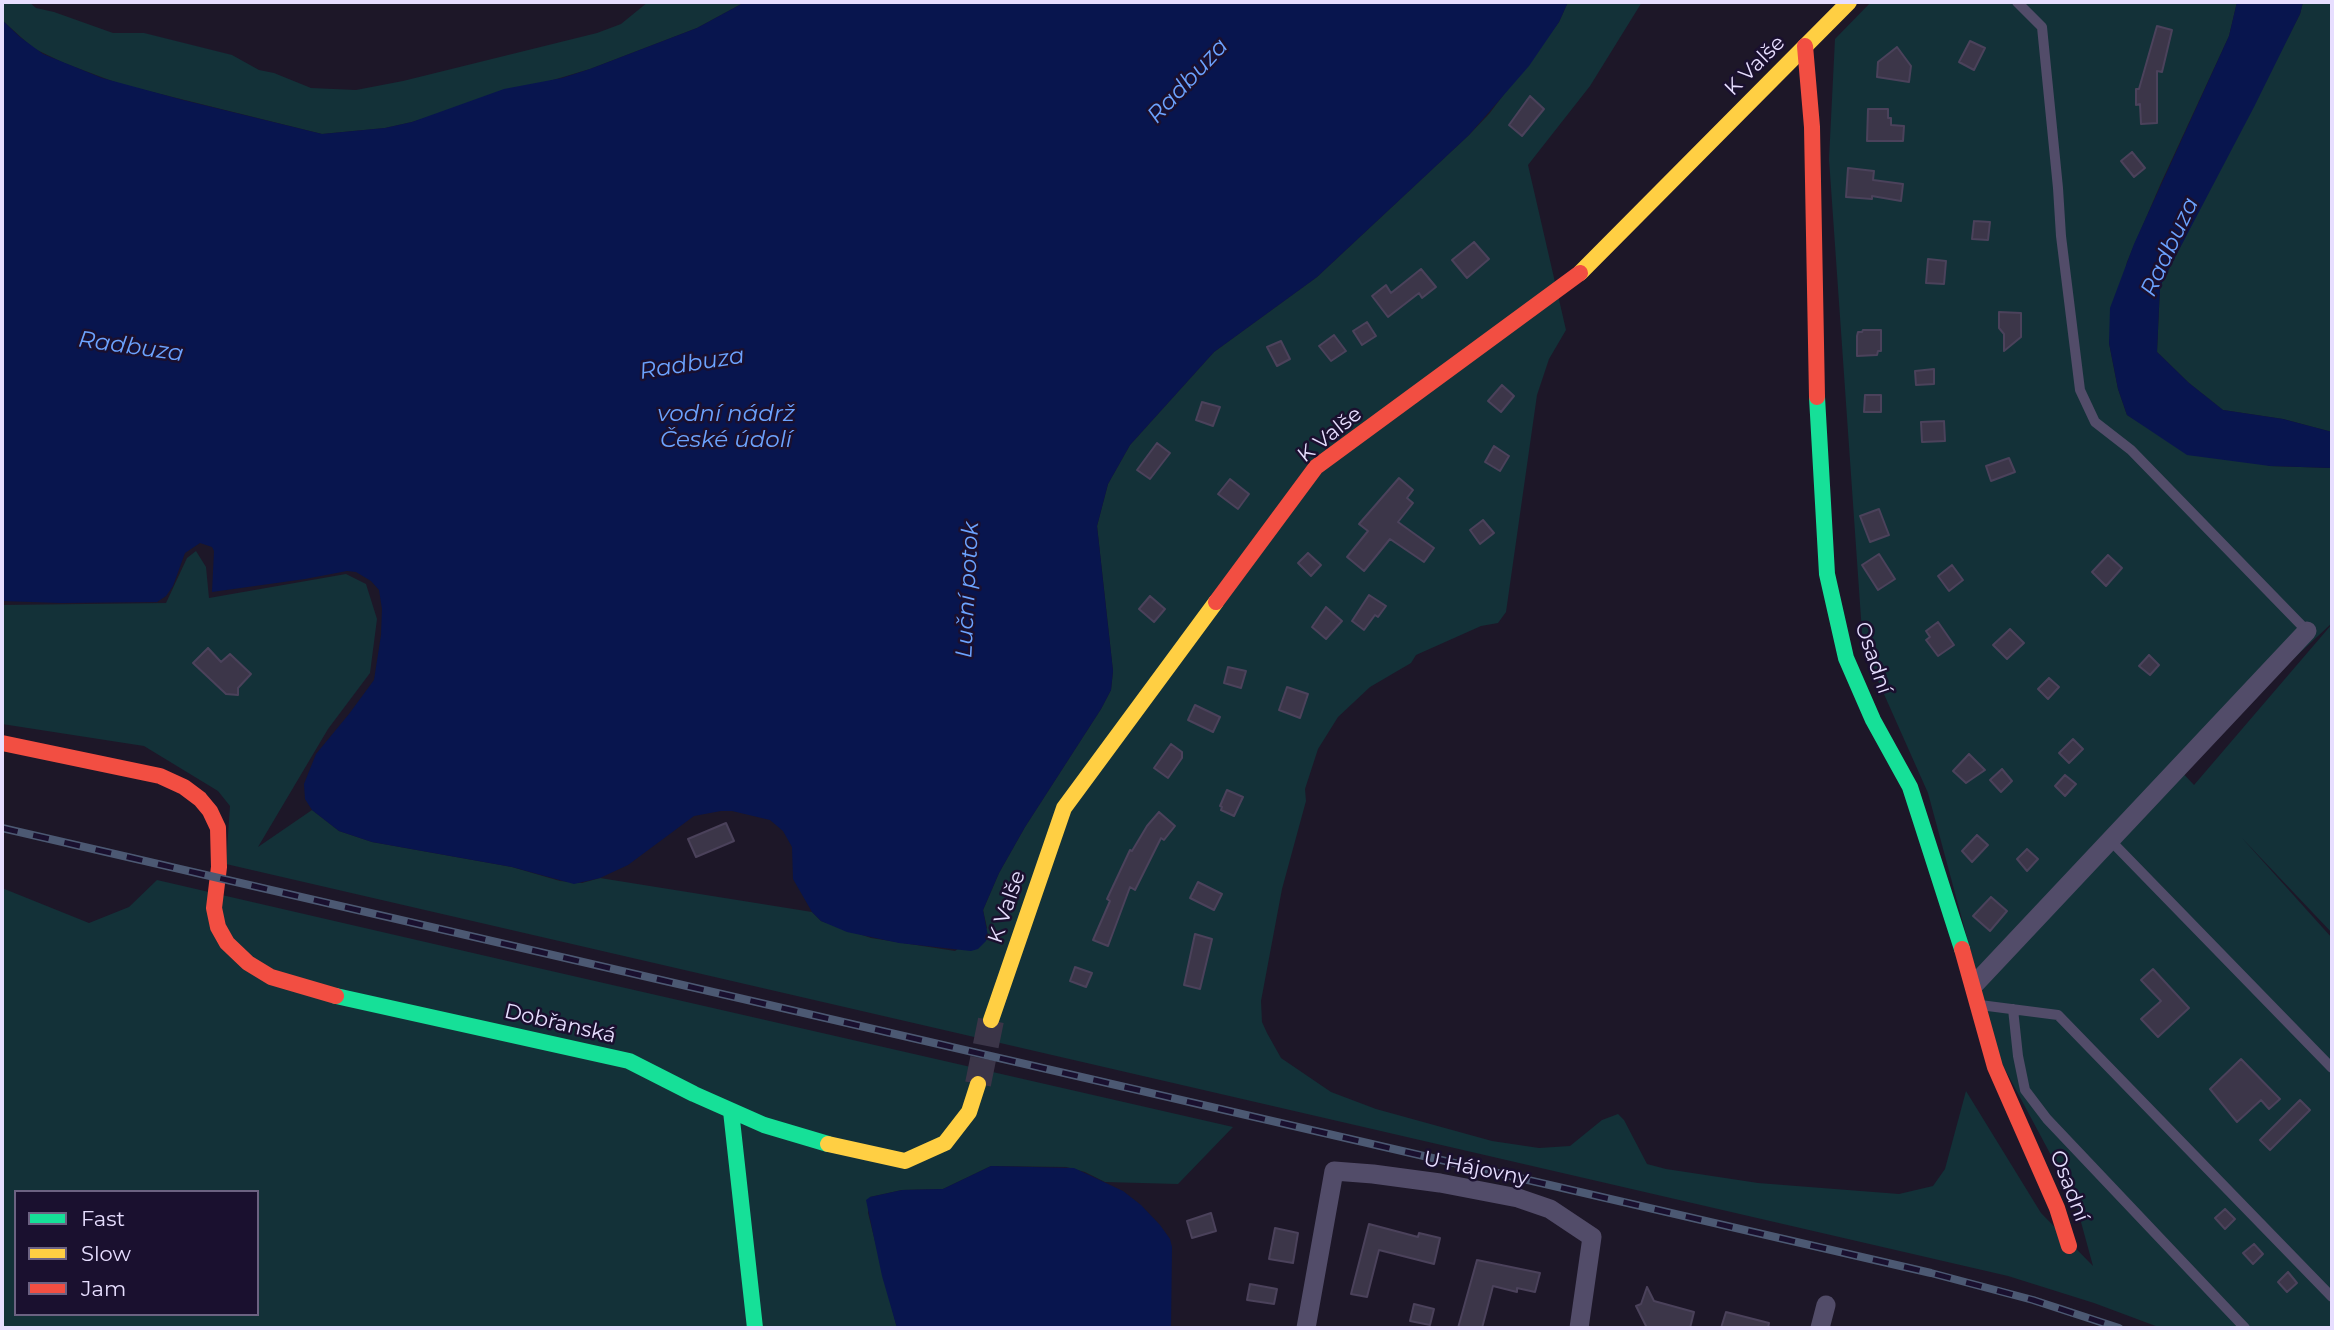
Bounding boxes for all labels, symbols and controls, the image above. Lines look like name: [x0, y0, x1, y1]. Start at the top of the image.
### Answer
street label: K Valše: [1720, 31, 1790, 101]
water label: Radbuza: [1142, 33, 1234, 129]
water label: Radbuza: [2135, 193, 2205, 301]
water label: Radbuza: [77, 326, 185, 368]
water label: Radbuza: [637, 342, 747, 386]
water label: vodní nádrž České údolí: [657, 400, 795, 454]
street label: K Valše: [1293, 402, 1367, 468]
water label: Luční potok: [951, 521, 985, 659]
street label: Osadní: [1849, 619, 1897, 697]
street label: K Valše: [983, 867, 1031, 947]
street label: Dobřanská: [502, 999, 618, 1049]
street label: U Hájovny: [1421, 1146, 1531, 1192]
street label: Osadní: [2044, 1147, 2094, 1225]
legend: [14, 1190, 259, 1316]
text: Fast: [81, 1206, 125, 1231]
text: Slow: [81, 1241, 131, 1266]
text: Jam: [81, 1276, 126, 1301]

